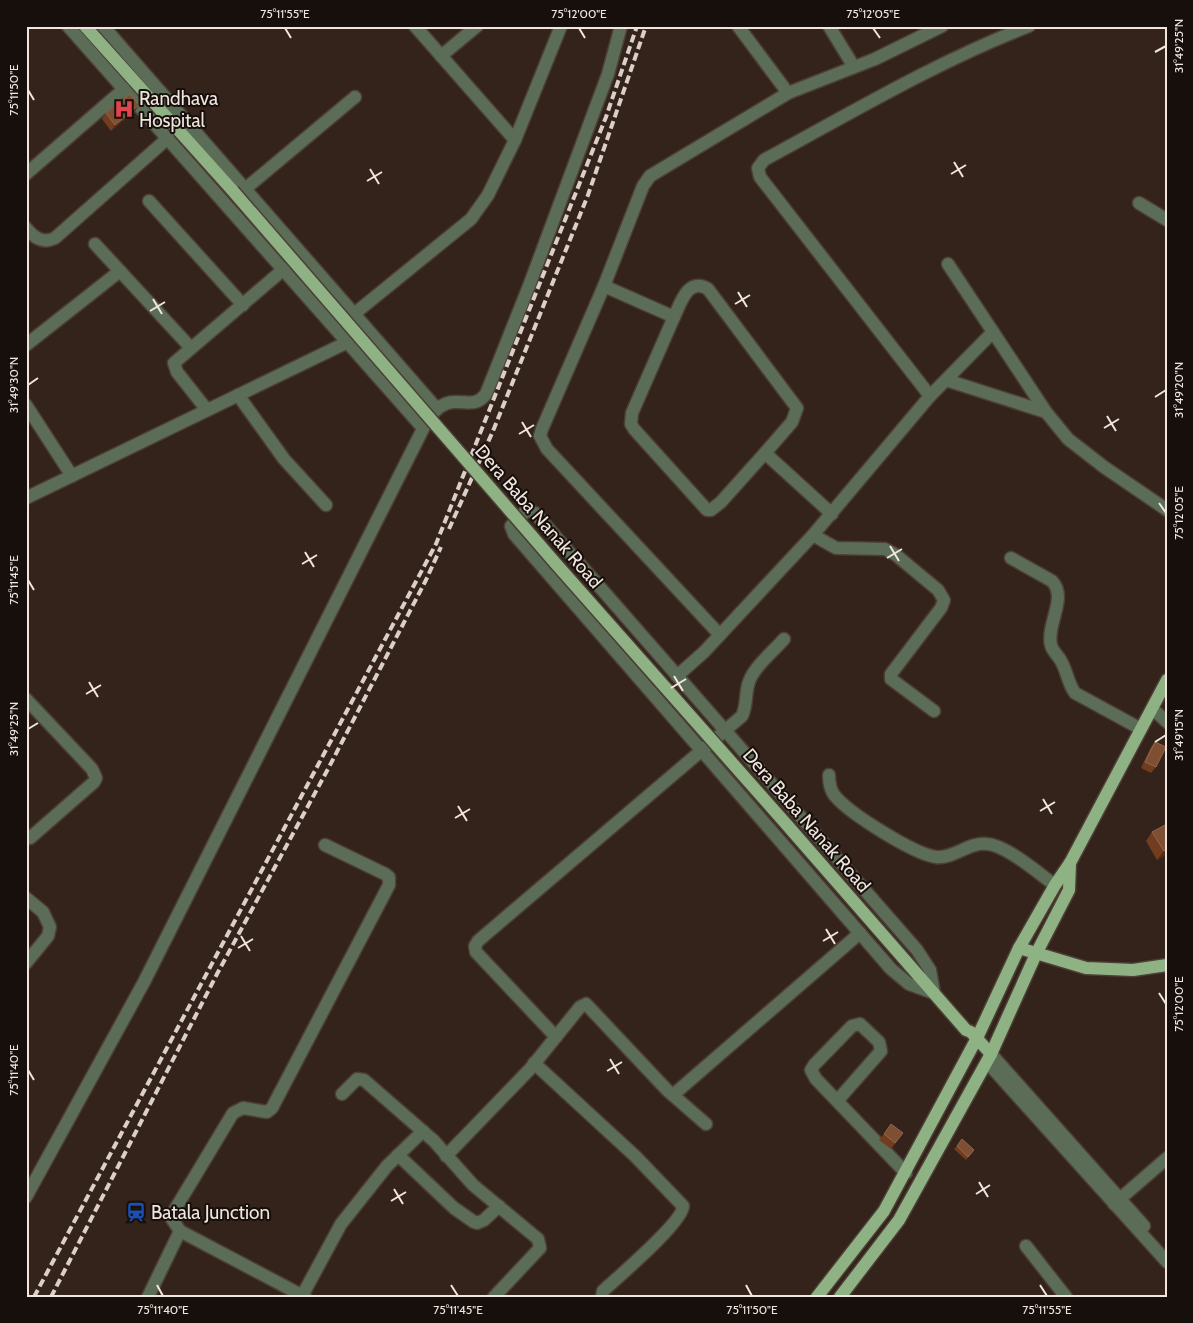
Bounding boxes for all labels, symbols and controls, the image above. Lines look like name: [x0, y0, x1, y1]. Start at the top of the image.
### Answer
text: 75°11'55"E: [260, 6, 310, 21]
text: 75°12'00"E: [551, 6, 607, 21]
text: 75°12'05"E: [846, 6, 900, 21]
text: 31°49'25"N: [1171, 19, 1186, 73]
text: 75°11'50"E: [6, 64, 21, 116]
place label: Randhava Hospital: [139, 87, 218, 132]
hospital icon: Randhava Hospital: [113, 98, 135, 120]
text: 31°49'30"N: [6, 357, 21, 413]
text: 31°49'20"N: [1171, 362, 1186, 418]
street label: Dera Baba Nanak Road: [470, 440, 607, 593]
text: 75°12'05"E: [1171, 486, 1186, 540]
text: 75°11'45"E: [6, 555, 21, 605]
text: 31°49'25"N: [6, 702, 21, 756]
text: 31°49'15"N: [1171, 709, 1186, 761]
street label: Dera Baba Nanak Road: [738, 744, 875, 897]
text: 75°12'00"E: [1171, 976, 1186, 1032]
text: 75°11'40"E: [6, 1044, 21, 1096]
station icon: Batala Junction: [125, 1201, 147, 1223]
place label: Batala Junction: [151, 1201, 270, 1224]
text: 75°11'40"E: [137, 1302, 189, 1317]
text: 75°11'45"E: [433, 1302, 483, 1317]
text: 75°11'50"E: [726, 1302, 778, 1317]
text: 75°11'55"E: [1022, 1302, 1072, 1317]

